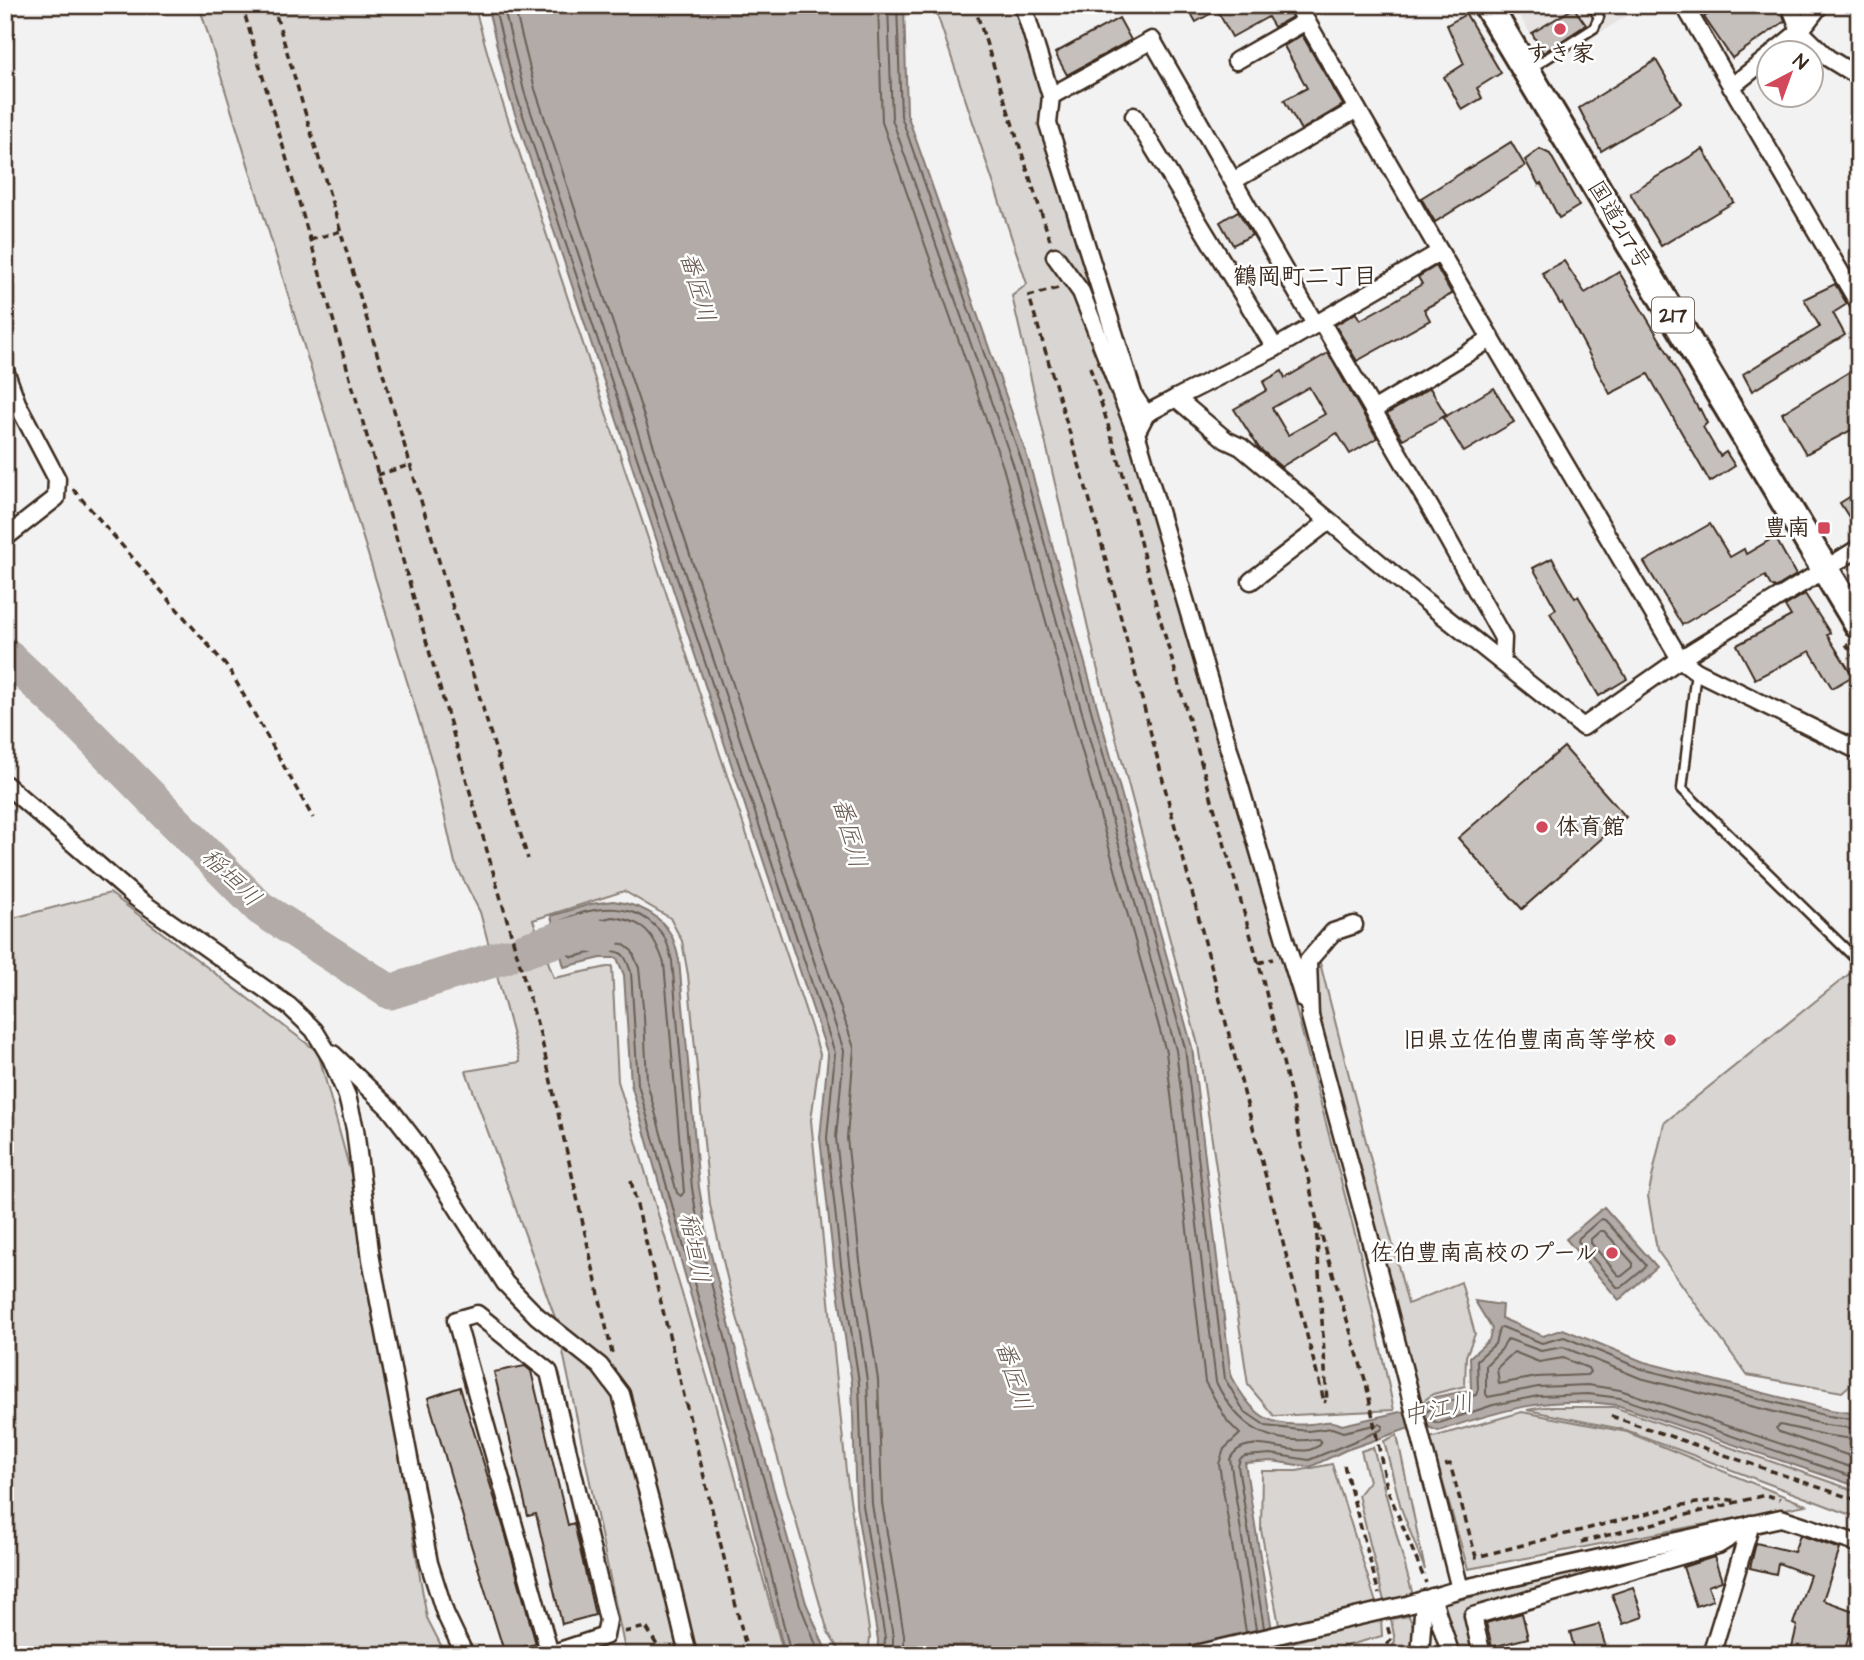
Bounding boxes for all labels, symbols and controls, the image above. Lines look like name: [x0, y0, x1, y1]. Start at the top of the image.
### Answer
marker: すき家: [1552, 21, 1568, 37]
place label: すき家: [1526, 38, 1595, 70]
north arrow: [1756, 38, 1826, 108]
text: N: [1787, 48, 1814, 76]
street label: 国道217号: [1580, 174, 1658, 276]
water label: 番匠川: [671, 248, 723, 326]
district label: 鶴岡町二丁目: [1233, 260, 1377, 294]
road number: 217: [1652, 298, 1694, 332]
place label: 豊南: [1764, 512, 1810, 544]
marker: 豊南: [1816, 520, 1832, 536]
water label: 番匠川: [823, 794, 875, 872]
place label: 体育館: [1556, 811, 1625, 843]
marker: 体育館: [1534, 819, 1550, 835]
water label: 稲垣川: [193, 841, 269, 915]
place label: 旧県立佐伯豊南高等学校: [1403, 1024, 1656, 1056]
marker: 旧県立佐伯豊南高等学校: [1662, 1032, 1678, 1048]
water label: 稲垣川: [670, 1209, 718, 1287]
place label: 佐伯豊南高校のプール: [1370, 1237, 1598, 1269]
marker: 佐伯豊南高校のプール: [1604, 1245, 1620, 1261]
water label: 番匠川: [986, 1337, 1040, 1415]
water label: 中江川: [1399, 1386, 1477, 1434]

